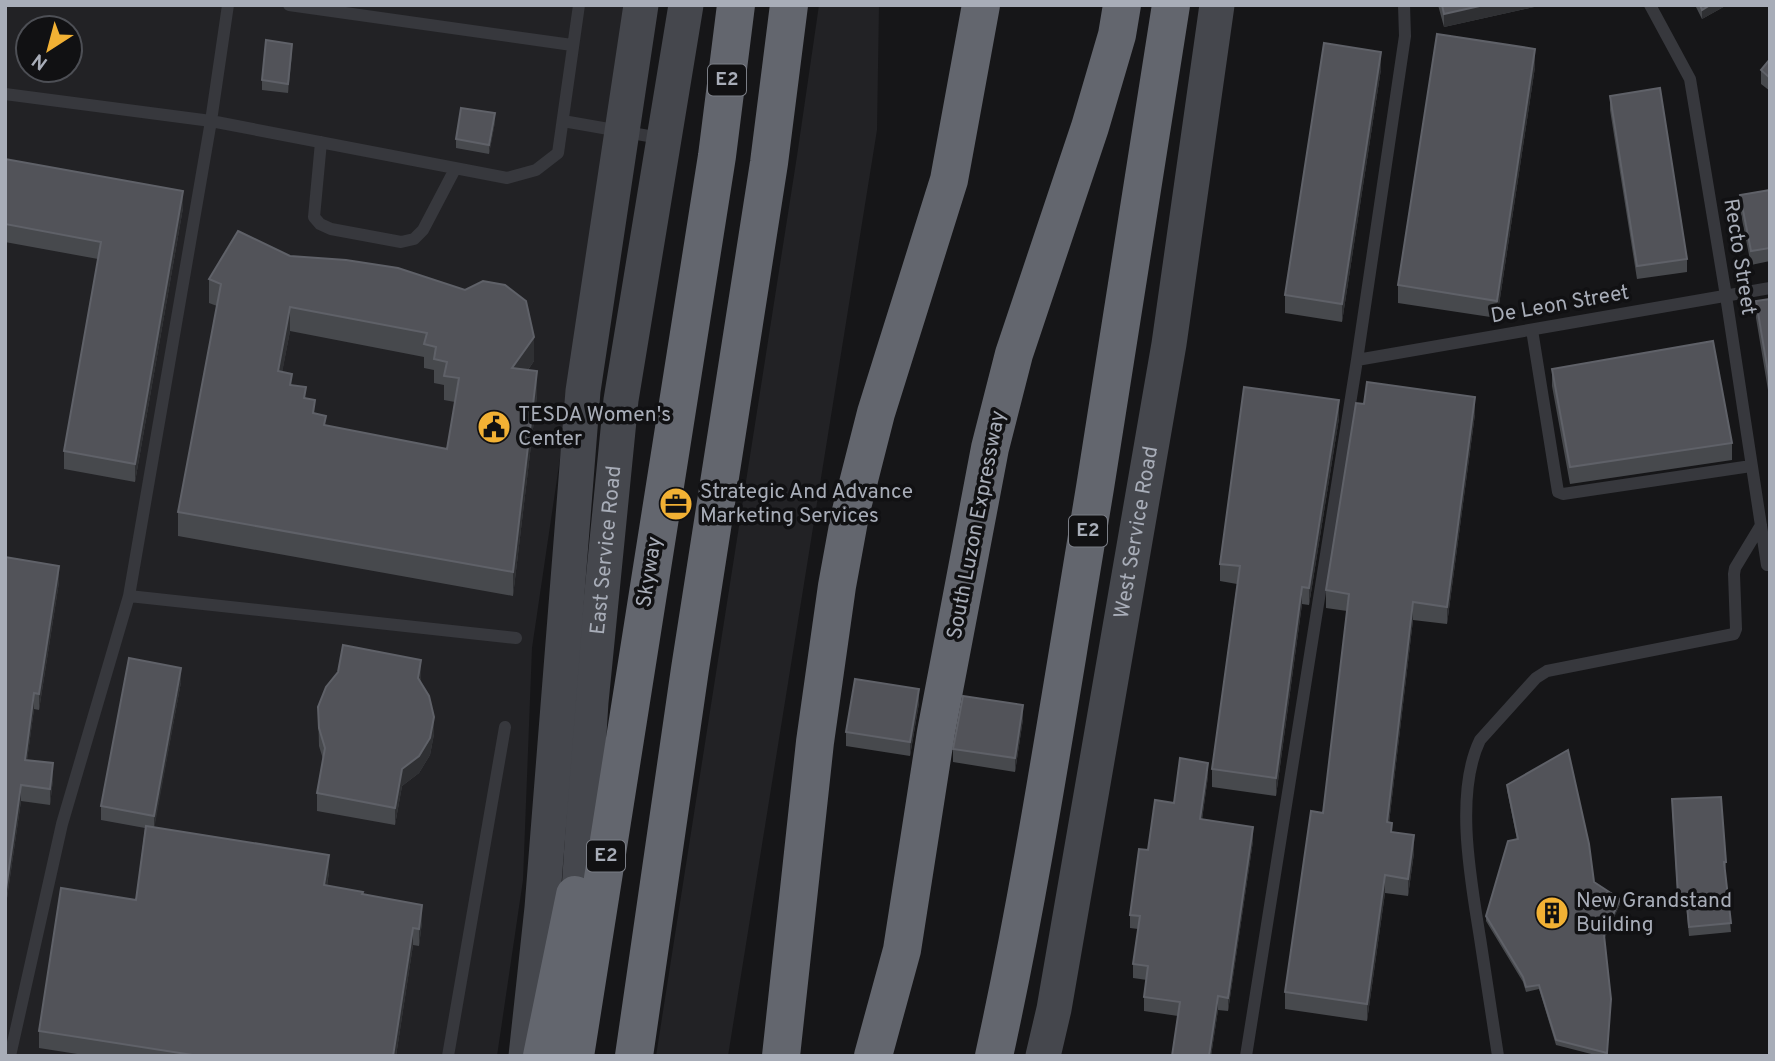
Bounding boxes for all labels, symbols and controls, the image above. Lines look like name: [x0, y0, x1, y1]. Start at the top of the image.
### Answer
north arrow: [14, 14, 84, 84]
text: N: [28, 47, 53, 75]
road number: E2: [708, 64, 746, 96]
street label: Recto Street: [1716, 197, 1762, 317]
street label: De Leon Street: [1489, 280, 1631, 330]
place label: TESDA Women's Center: [518, 402, 671, 453]
public building icon: TESDA Women's Center: [475, 408, 513, 446]
street label: South Luzon Expressway: [942, 408, 1012, 642]
street label: West Service Road: [1108, 444, 1165, 621]
street label: East Service Road: [584, 464, 628, 636]
place label: Strategic And Advance Marketing Services: [700, 479, 913, 530]
office icon: Strategic And Advance Marketing Services: [657, 485, 695, 523]
road number: E2: [1069, 516, 1107, 546]
street label: Skyway: [631, 535, 669, 609]
road number: E2: [587, 841, 625, 872]
place label: New Grandstand Building: [1576, 888, 1732, 939]
building icon: New Grandstand Building: [1533, 894, 1571, 932]

